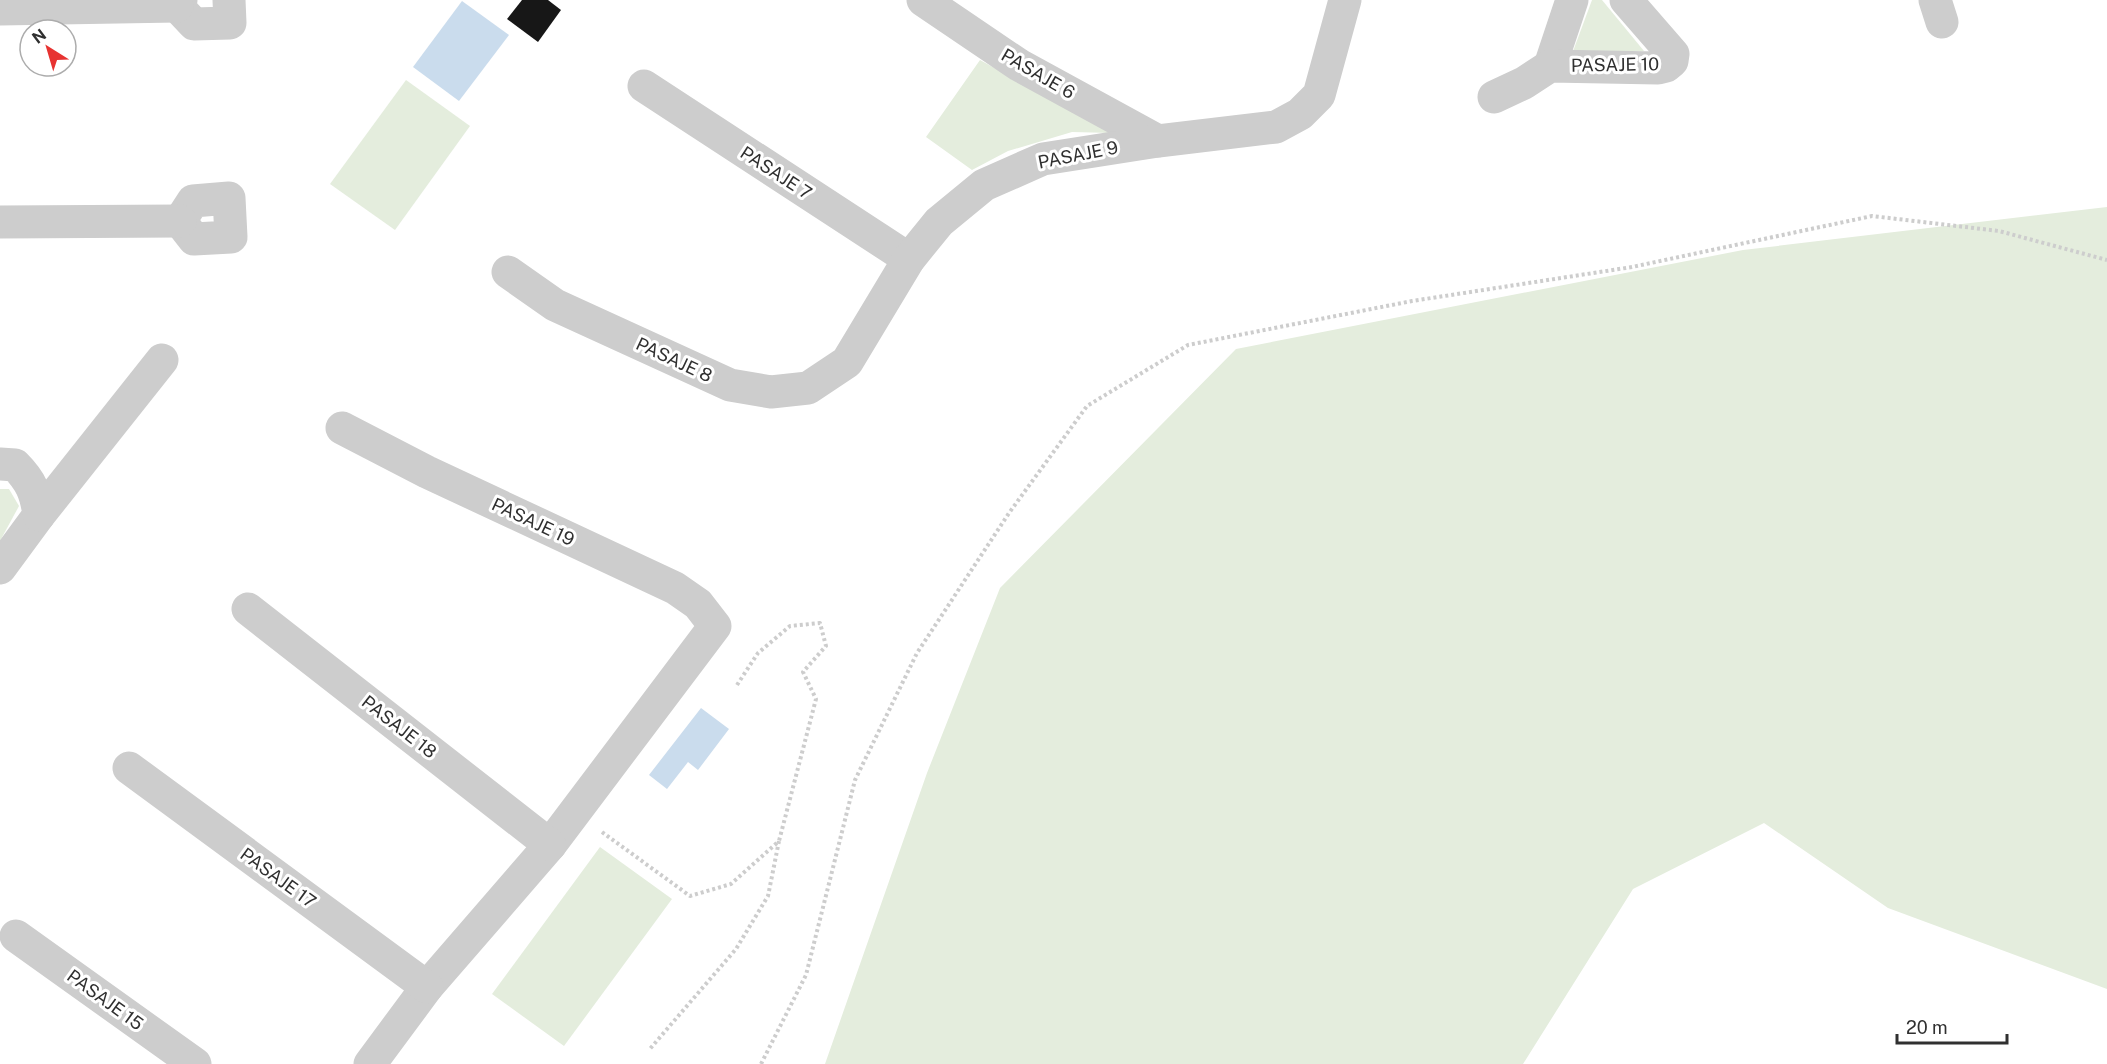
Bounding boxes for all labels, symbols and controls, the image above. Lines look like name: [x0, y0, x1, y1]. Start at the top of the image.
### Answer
north arrow: [18, 18, 78, 78]
text: N: [29, 25, 50, 48]
street label: PASAJE 6: [998, 44, 1079, 103]
street label: PASAJE 10: [1571, 53, 1659, 76]
street label: PASAJE 9: [1036, 136, 1120, 173]
street label: PASAJE 7: [737, 142, 816, 203]
street label: PASAJE 8: [633, 333, 716, 386]
street label: PASAJE 19: [489, 493, 578, 550]
street label: PASAJE 18: [358, 691, 441, 762]
street label: PASAJE 17: [236, 843, 320, 912]
street label: PASAJE 15: [63, 965, 147, 1034]
scale bar: [1897, 1007, 2006, 1045]
text: 20 m: [1906, 1017, 1948, 1038]

